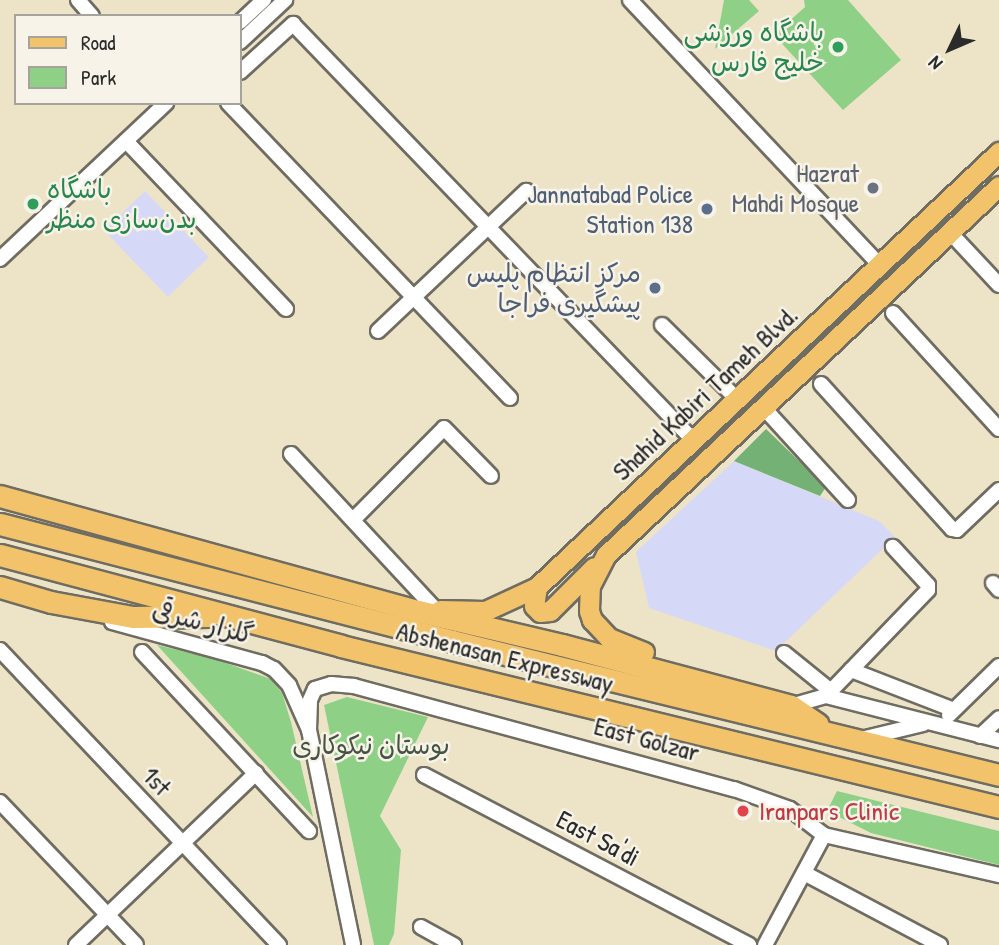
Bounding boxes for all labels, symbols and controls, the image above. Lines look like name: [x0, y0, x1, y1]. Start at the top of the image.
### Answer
legend: [14, 14, 242, 105]
north arrow: [915, 14, 985, 84]
place label: باشگاه ورزشی خلیج فارس: [684, 16, 824, 78]
text: Road: [81, 28, 115, 57]
marker: باشگاه ورزشی خلیج فارس: [830, 39, 846, 55]
text: N: [922, 51, 948, 76]
text: Park: [81, 63, 116, 92]
place label: Hazrat Mahdi Mosque: [732, 157, 859, 218]
place label: باشگاه بدن‌سازی منظر: [47, 173, 197, 234]
place label: Jannatabad Police Station 138: [527, 178, 693, 240]
marker: Hazrat Mahdi Mosque: [865, 180, 881, 196]
marker: باشگاه بدن‌سازی منظر: [25, 196, 41, 212]
marker: Jannatabad Police Station 138: [699, 201, 715, 217]
place label: مرکز انتظام پلیس پیشگیری فراجا: [467, 257, 641, 318]
marker: مرکز انتظام پلیس پیشگیری فراجا: [647, 280, 663, 296]
street label: Shahid Kabiri Tameh Blvd.: [606, 299, 804, 487]
street label: گلزار شرقی: [149, 594, 257, 650]
street label: Abshenasan Expressway: [393, 615, 617, 699]
street label: East Golzar: [591, 710, 703, 768]
park label: بوستان نیکوکاری: [292, 729, 450, 761]
street label: 1st: [136, 760, 178, 802]
place label: Iranpars Clinic: [759, 795, 899, 827]
marker: Iranpars Clinic: [733, 801, 753, 821]
street label: East Sa'di: [551, 803, 645, 873]

